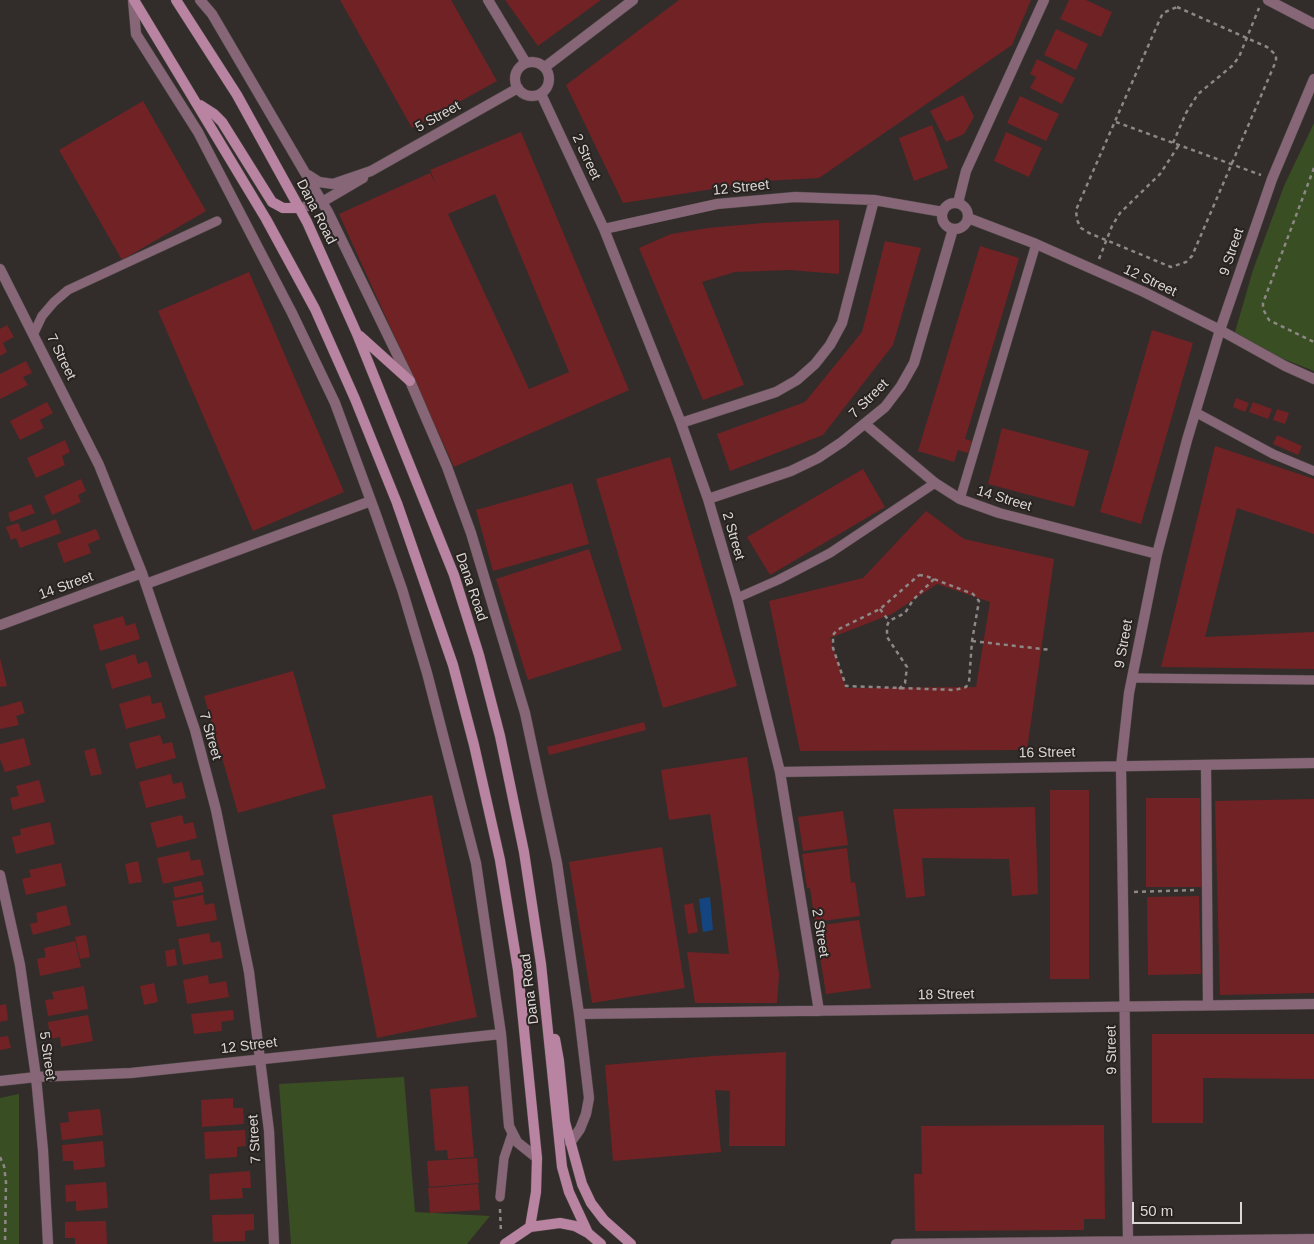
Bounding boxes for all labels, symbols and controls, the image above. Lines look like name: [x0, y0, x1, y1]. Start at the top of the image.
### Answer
street label: 5 Street: [412, 98, 464, 136]
street label: 2 Street: [568, 131, 604, 183]
street label: Dana Road: [292, 177, 340, 247]
street label: 12 Street: [712, 177, 770, 199]
street label: 9 Street: [1216, 226, 1248, 278]
street label: 12 Street: [1121, 261, 1179, 301]
street label: 7 Street: [43, 331, 79, 383]
street label: 7 Street: [846, 376, 892, 422]
street label: 14 Street: [974, 483, 1034, 515]
street label: 2 Street: [718, 510, 748, 562]
street label: Dana Road: [452, 551, 490, 623]
street label: 14 Street: [36, 568, 96, 604]
street label: 9 Street: [1111, 618, 1137, 670]
street label: 7 Street: [195, 710, 225, 762]
street label: 16 Street: [1018, 744, 1076, 762]
street label: 2 Street: [808, 907, 832, 959]
street label: Dana Road: [517, 953, 543, 1025]
street label: 18 Street: [917, 986, 975, 1004]
street label: 9 Street: [1103, 1025, 1121, 1075]
street label: 5 Street: [35, 1031, 59, 1081]
street label: 12 Street: [220, 1034, 278, 1058]
street label: 7 Street: [245, 1114, 265, 1164]
scale bar: [1134, 1192, 1244, 1224]
text: 50 m: [1140, 1202, 1173, 1219]

